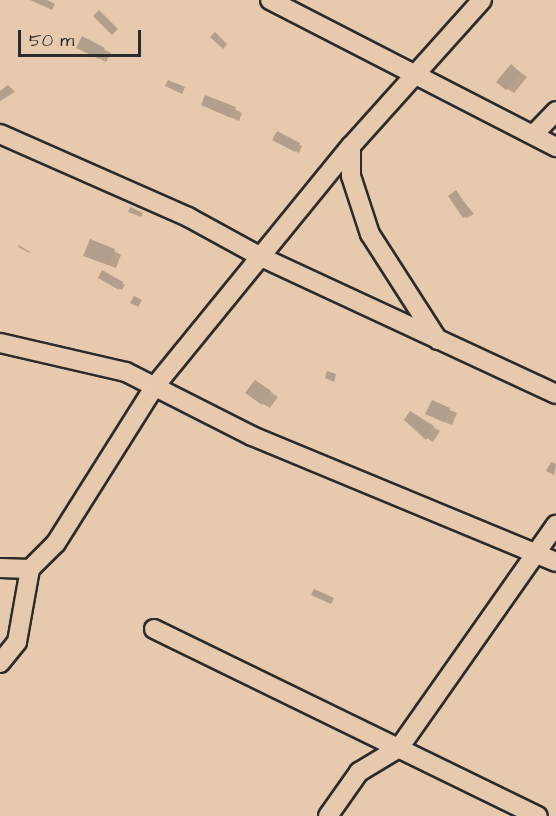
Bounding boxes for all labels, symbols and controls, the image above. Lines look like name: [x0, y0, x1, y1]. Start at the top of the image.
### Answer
scale bar: [21, 18, 144, 56]
text: 50 m: [29, 28, 74, 53]

